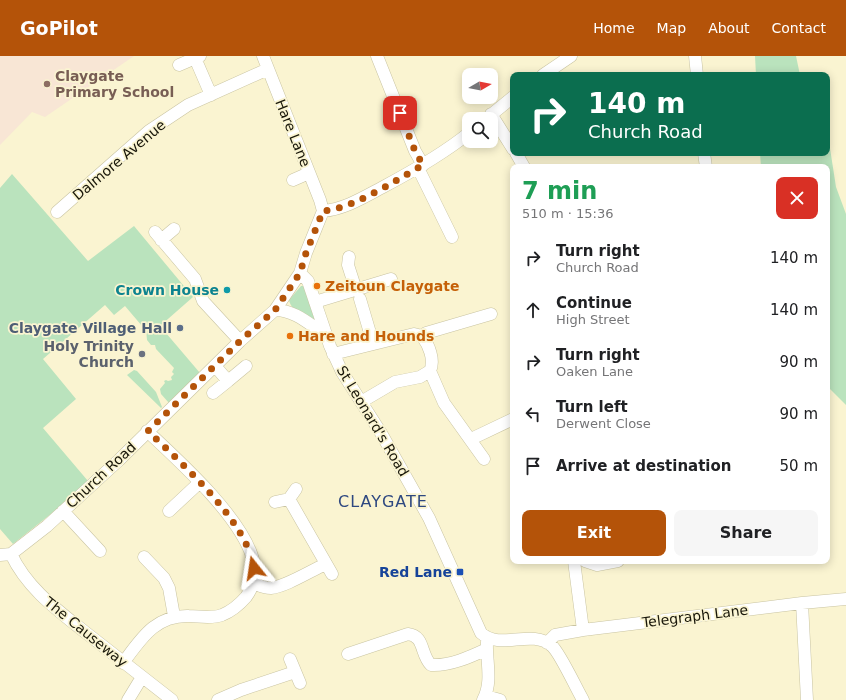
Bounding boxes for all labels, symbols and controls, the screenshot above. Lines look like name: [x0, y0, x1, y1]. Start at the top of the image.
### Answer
text: GoPilot: [20, 17, 98, 39]
text: Home: [593, 20, 635, 36]
text: Map: [657, 20, 686, 36]
text: About: [708, 20, 750, 36]
text: Contact: [772, 20, 826, 36]
place label: Claygate Primary School: [55, 68, 174, 100]
north arrow: [462, 68, 498, 104]
map controls: [462, 68, 498, 148]
marker: Claygate Primary School: [42, 79, 52, 89]
text: 140 m: [588, 87, 685, 120]
icon: right: [522, 88, 574, 140]
pin: [383, 96, 417, 130]
street label: Hare Lane: [272, 97, 314, 169]
icon: arrive: [389, 102, 411, 124]
button: search: [462, 112, 498, 148]
street label: Dalmore Avenue: [69, 117, 169, 203]
text: Church Road: [588, 121, 703, 142]
text: 7 min: [522, 177, 597, 205]
button: close: [776, 177, 818, 219]
text: 510 m · 15:36: [522, 206, 613, 221]
text: Turn right: [556, 242, 640, 260]
icon: right: [522, 247, 544, 269]
text: 140 m: [770, 249, 818, 267]
text: Church Road: [556, 260, 639, 275]
place label: Zeitoun Claygate: [325, 278, 459, 294]
marker: Zeitoun Claygate: [312, 281, 322, 291]
place label: Crown House: [115, 282, 219, 298]
marker: Crown House: [222, 285, 232, 295]
text: Continue: [556, 294, 632, 312]
icon: ahead: [522, 299, 544, 321]
text: 140 m: [770, 301, 818, 319]
text: High Street: [556, 312, 630, 327]
place label: Claygate Village Hall: [9, 320, 172, 336]
marker: Claygate Village Hall: [175, 323, 185, 333]
place label: Hare and Hounds: [298, 328, 434, 344]
marker: Hare and Hounds: [285, 331, 295, 341]
place label: Holy Trinity Church: [44, 338, 134, 370]
text: Turn right: [556, 346, 640, 364]
marker: Holy Trinity Church: [137, 349, 147, 359]
icon: right: [522, 351, 544, 373]
text: 90 m: [780, 353, 818, 371]
street label: St Leonard's Road: [334, 363, 412, 479]
text: Oaken Lane: [556, 364, 633, 379]
text: Turn left: [556, 398, 628, 416]
icon: left: [522, 403, 544, 425]
text: 90 m: [780, 405, 818, 423]
text: Derwent Close: [556, 416, 651, 431]
street label: Church Road: [63, 439, 139, 511]
icon: arrive: [522, 455, 544, 477]
text: Arrive at destination: [556, 457, 731, 475]
text: 50 m: [780, 457, 818, 475]
district label: CLAYGATE: [338, 492, 428, 511]
button: Exit: [522, 510, 666, 556]
button: Share: [674, 510, 818, 556]
position arrow: [233, 547, 275, 589]
place label: Red Lane: [379, 564, 452, 580]
marker: Red Lane: [455, 567, 465, 577]
street label: The Causeway: [41, 593, 131, 670]
street label: Telegraph Lane: [640, 602, 749, 631]

